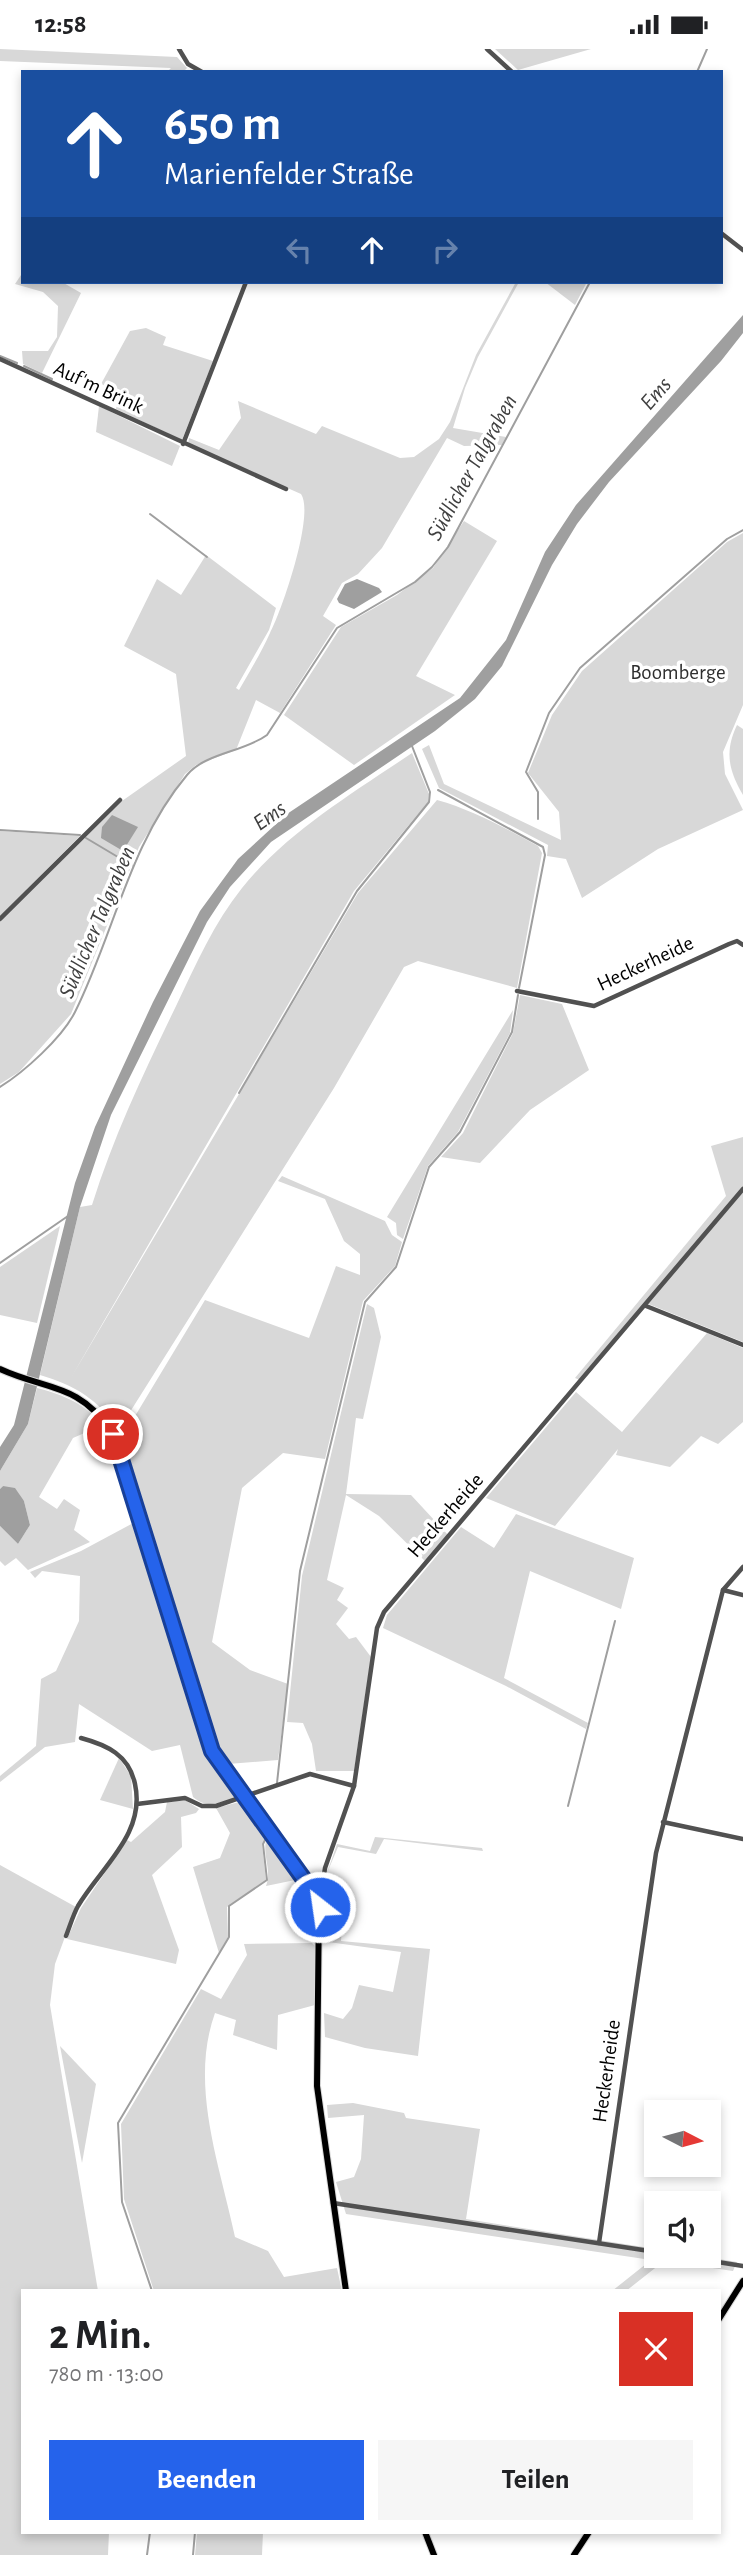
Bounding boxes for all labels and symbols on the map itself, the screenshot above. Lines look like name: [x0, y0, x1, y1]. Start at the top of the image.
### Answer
street label: Auf'm Brink: [51, 358, 147, 418]
water label: Ems: [636, 374, 676, 414]
water label: Südlicher Talgraben: [423, 391, 522, 544]
park label: Boomberge: [630, 662, 726, 683]
water label: Ems: [249, 797, 290, 835]
water label: Südlicher Talgraben: [55, 843, 140, 1002]
street label: Heckerheide: [594, 932, 697, 995]
pin: [83, 1404, 143, 1464]
street label: Heckerheide: [403, 1469, 487, 1561]
position arrow: [283, 1870, 357, 1944]
street label: Heckerheide: [589, 2018, 624, 2124]
north arrow: [644, 2100, 721, 2177]

